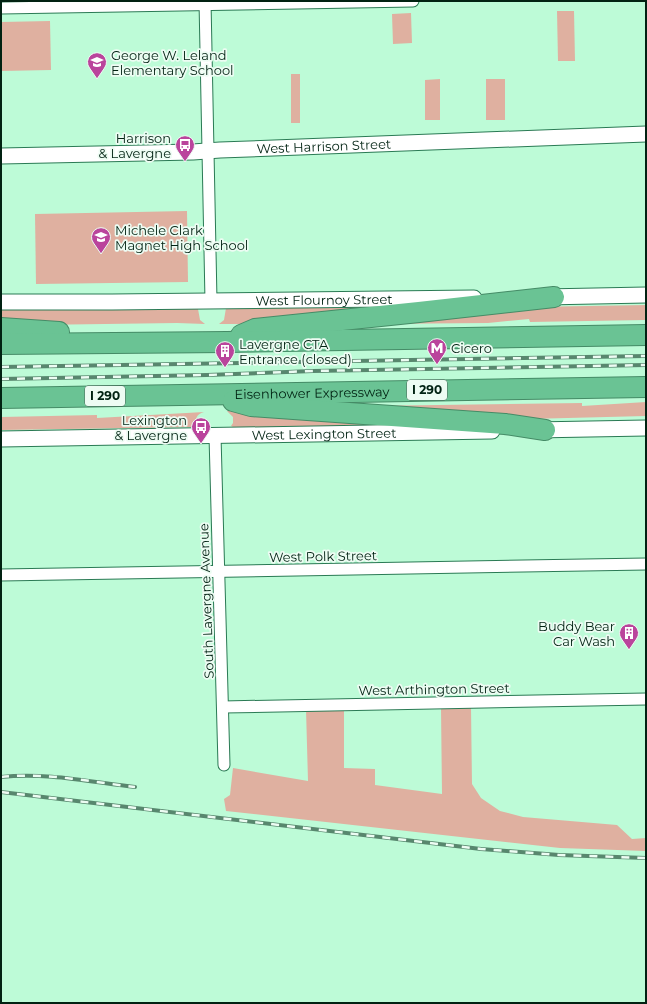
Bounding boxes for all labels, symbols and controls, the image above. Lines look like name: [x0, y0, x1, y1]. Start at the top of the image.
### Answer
place label: George W. Leland Elementary School: [111, 47, 234, 78]
school or university icon: George W. Leland Elementary School: [86, 51, 108, 79]
place label: Harrison & Lavergne: [98, 130, 171, 161]
bus stop icon: Harrison & Lavergne: [174, 134, 196, 162]
street label: West Harrison Street: [256, 136, 391, 157]
place label: Michele Clark Magnet High School: [115, 222, 248, 253]
school or university icon: Michele Clark Magnet High School: [90, 226, 112, 254]
street label: West Flournoy Street: [255, 291, 393, 308]
place label: Lavergne CTA Entrance (closed): [239, 336, 352, 367]
metro station icon: Cicero: [426, 337, 448, 365]
building icon: Lavergne CTA Entrance (closed): [214, 340, 236, 368]
place label: Cicero: [451, 340, 492, 356]
road number: I 290: [407, 380, 447, 400]
street label: Eisenhower Expressway: [234, 383, 391, 402]
road number: I 290: [85, 386, 125, 406]
place label: Lexington & Lavergne: [114, 412, 187, 443]
bus stop icon: Lexington & Lavergne: [190, 416, 212, 444]
street label: West Lexington Street: [251, 425, 396, 443]
street label: South Lavergne Avenue: [195, 523, 217, 679]
street label: West Polk Street: [269, 547, 377, 565]
place label: Buddy Bear Car Wash: [538, 618, 615, 649]
building icon: Buddy Bear Car Wash: [618, 622, 640, 650]
street label: West Arthington Street: [358, 680, 510, 698]

